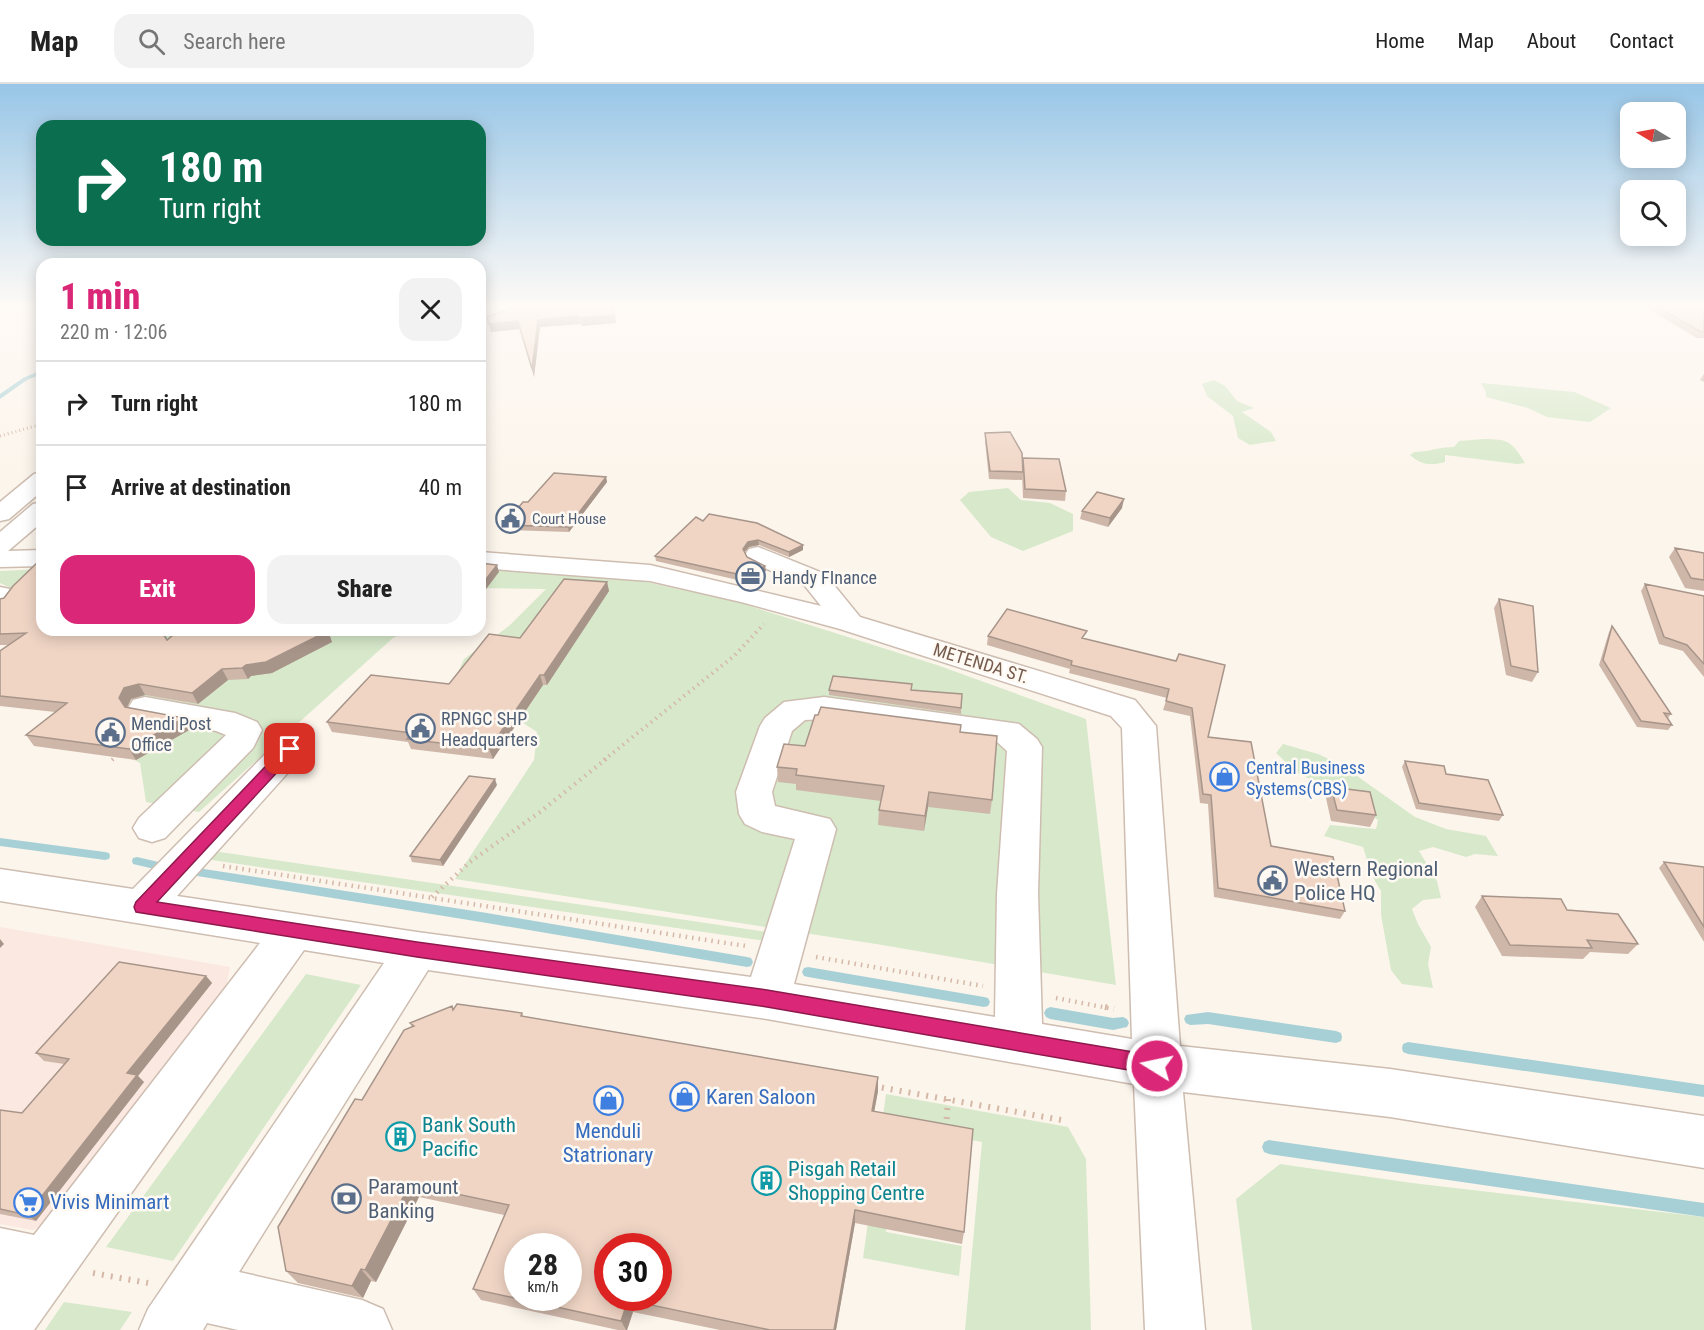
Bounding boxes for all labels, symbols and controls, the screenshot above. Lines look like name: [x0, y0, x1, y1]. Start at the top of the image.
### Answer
search box: [114, 14, 534, 68]
text: Map: [30, 25, 78, 58]
icon: search: [135, 25, 168, 58]
text: Search here: [183, 29, 286, 54]
text: Home: [1375, 29, 1425, 53]
text: Map: [1458, 29, 1494, 53]
text: About: [1527, 29, 1576, 53]
text: Contact: [1609, 29, 1674, 53]
north arrow: [1620, 102, 1686, 168]
map controls: [1620, 102, 1686, 246]
text: 180 m: [159, 143, 264, 192]
icon: right: [60, 144, 138, 222]
button: search: [1620, 180, 1686, 246]
text: Turn right: [159, 193, 261, 225]
text: 1 min: [60, 276, 140, 318]
button: close: [399, 278, 462, 341]
text: 220 m · 12:06: [60, 320, 167, 344]
icon: right: [60, 387, 93, 420]
text: Turn right: [111, 391, 198, 416]
text: 180 m: [408, 391, 462, 416]
icon: arrive: [60, 471, 93, 504]
text: Arrive at destination: [111, 475, 291, 500]
text: 40 m: [419, 475, 462, 500]
public building icon: Court House: [495, 503, 527, 535]
place label: Court House: [532, 510, 606, 528]
button: Exit: [60, 555, 255, 624]
button: Share: [267, 555, 462, 624]
office icon: Handy FInance: [735, 561, 767, 593]
place label: Handy FInance: [772, 567, 877, 588]
street label: METENDA ST.: [931, 639, 1031, 687]
place label: RPNGC SHP Headquarters: [441, 708, 538, 750]
public building icon: RPNGC SHP Headquarters: [404, 712, 436, 744]
place label: Mendi Post Office: [131, 713, 211, 755]
public building icon: Mendi Post Office: [94, 717, 126, 749]
pin: [264, 723, 315, 774]
icon: arrive: [273, 732, 306, 765]
place label: Central Business Systems(CBS): [1246, 757, 1365, 800]
shop icon: Central Business Systems(CBS): [1209, 761, 1241, 793]
place label: Western Regional Police HQ: [1294, 857, 1438, 905]
public building icon: Western Regional Police HQ: [1257, 865, 1289, 897]
position arrow: [1125, 1034, 1189, 1098]
shop icon: Karen Saloon: [669, 1081, 701, 1113]
shop icon: Menduli Statrionary: [592, 1084, 624, 1116]
place label: Karen Saloon: [706, 1085, 816, 1109]
place label: Bank South Pacific: [422, 1113, 516, 1161]
place label: Menduli Statrionary: [563, 1119, 654, 1167]
building icon: Bank South Pacific: [385, 1121, 417, 1153]
place label: Pisgah Retail Shopping Centre: [788, 1157, 925, 1205]
building icon: Pisgah Retail Shopping Centre: [751, 1165, 783, 1197]
place label: Paramount Banking: [368, 1175, 459, 1223]
bank icon: Paramount Banking: [331, 1183, 363, 1215]
supermarket icon: Vivis Minimart: [13, 1186, 45, 1218]
place label: Vivis Minimart: [50, 1190, 169, 1214]
speed limit sign: 30: [594, 1233, 672, 1311]
text: 28: [528, 1247, 558, 1282]
text: km/h: [528, 1278, 558, 1296]

